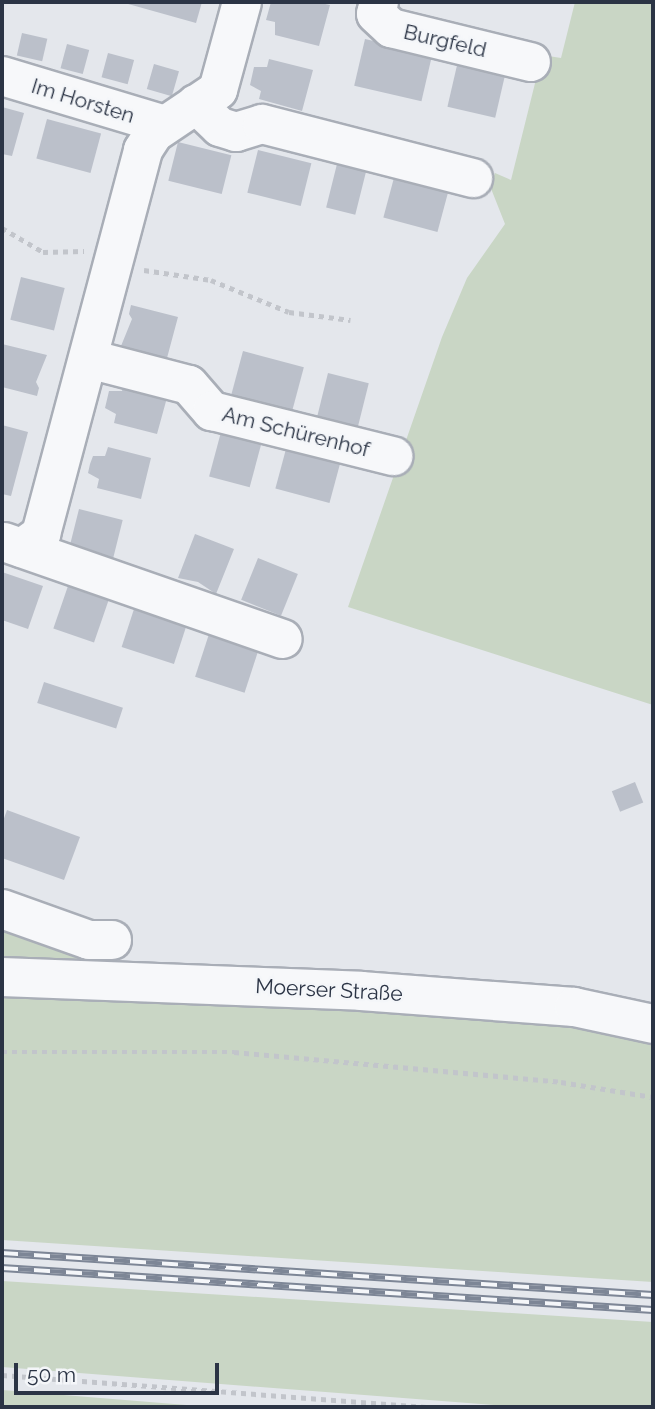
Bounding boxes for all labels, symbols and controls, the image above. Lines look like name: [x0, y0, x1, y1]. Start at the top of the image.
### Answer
street label: Burgfeld: [401, 19, 489, 63]
street label: Im Horsten: [28, 73, 138, 129]
street label: Am Schürenhof: [220, 402, 372, 462]
street label: Moerser Straße: [254, 974, 404, 1006]
scale bar: [18, 1350, 222, 1394]
text: 50 m: [27, 1362, 76, 1387]

